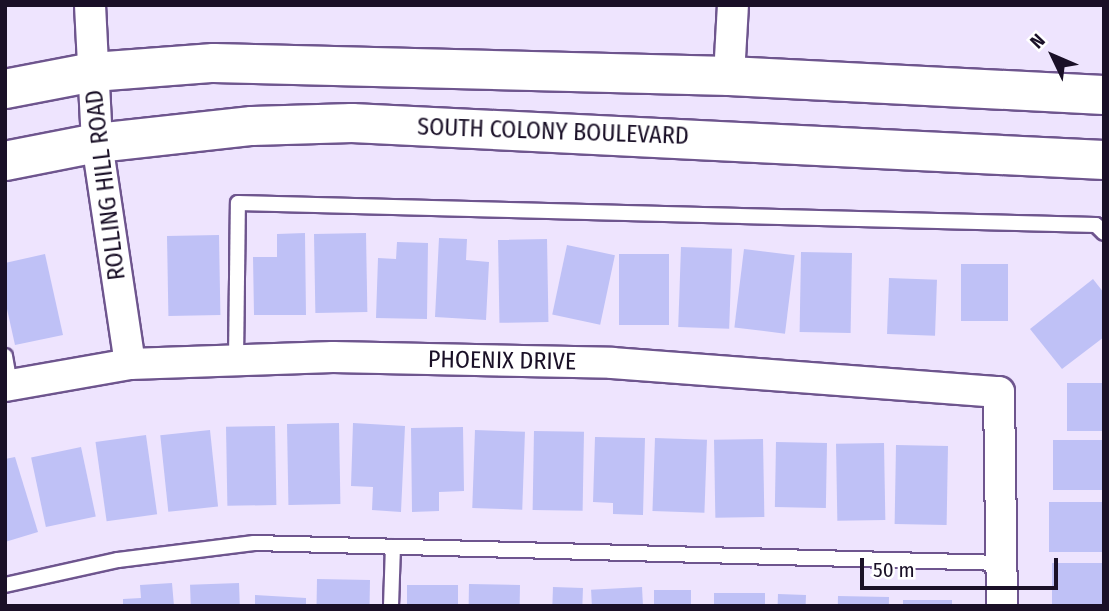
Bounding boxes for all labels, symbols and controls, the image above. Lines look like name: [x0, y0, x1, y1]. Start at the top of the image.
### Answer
north arrow: [1018, 21, 1088, 91]
text: N: [1025, 29, 1050, 53]
street label: ROLLING HILL ROAD: [80, 88, 132, 282]
street label: SOUTH COLONY BOULEVARD: [417, 113, 689, 151]
street label: PHOENIX DRIVE: [428, 345, 576, 377]
scale bar: [864, 544, 1062, 588]
text: 50 m: [873, 557, 915, 583]

